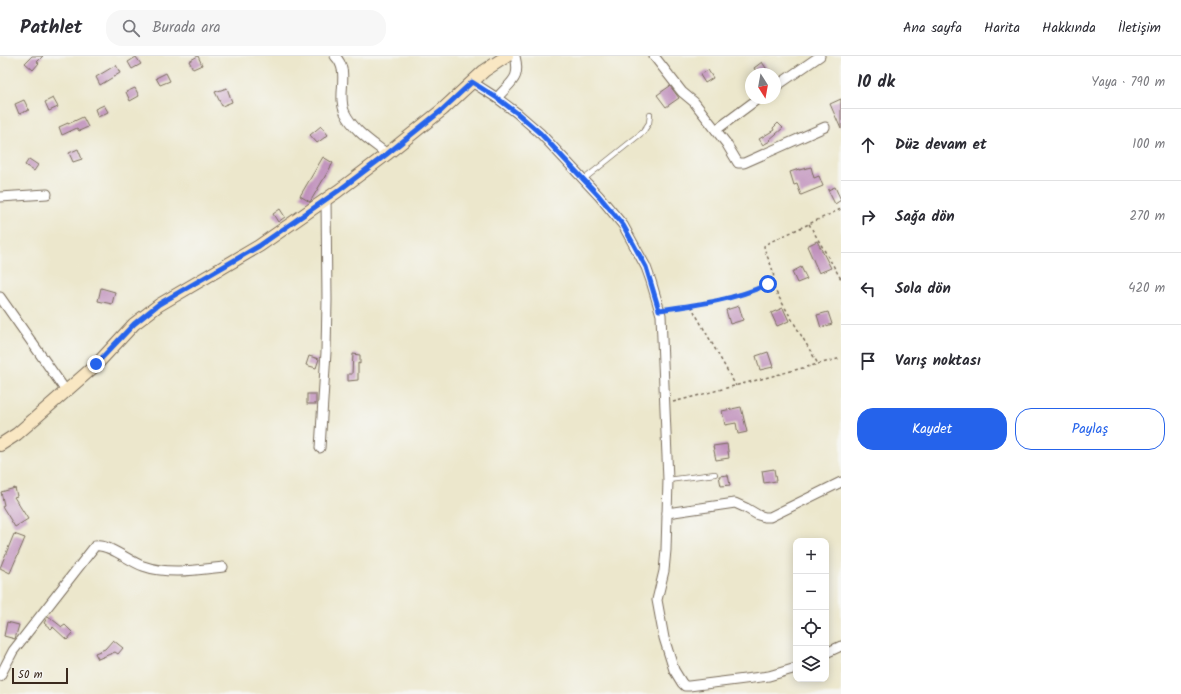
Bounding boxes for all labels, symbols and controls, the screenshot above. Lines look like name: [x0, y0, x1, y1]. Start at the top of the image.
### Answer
search box: [106, 10, 386, 46]
text: Pathlet: [20, 13, 82, 43]
text: Burada ara: [152, 16, 221, 40]
icon: search: [120, 17, 142, 39]
text: Ana sayfa: [903, 17, 962, 39]
text: Harita: [984, 17, 1020, 39]
text: Hakkında: [1042, 17, 1096, 39]
text: İletişim: [1118, 17, 1161, 39]
north arrow: [745, 68, 781, 104]
text: 10 dk: [857, 69, 895, 96]
text: Yaya · 790 m: [1091, 72, 1165, 93]
text: Düz devam et: [895, 133, 987, 157]
icon: ahead: [857, 134, 879, 156]
text: 100 m: [1132, 134, 1165, 155]
text: Sağa dön: [895, 205, 955, 229]
icon: right: [857, 206, 879, 228]
text: 270 m: [1129, 206, 1165, 227]
route start: [759, 275, 777, 293]
text: Sola dön: [895, 277, 951, 301]
icon: left: [857, 278, 879, 300]
text: 420 m: [1128, 278, 1165, 299]
text: Varış noktası: [895, 349, 981, 373]
icon: arrive: [857, 350, 879, 372]
route end: [87, 355, 105, 373]
button: Kaydet: [857, 408, 1007, 450]
button: Paylaş: [1015, 408, 1165, 450]
map controls: [793, 538, 829, 682]
button: +: [793, 538, 829, 574]
button: −: [793, 574, 829, 610]
button: locate: [793, 610, 829, 646]
button: layers: [793, 646, 829, 682]
scale bar: [12, 666, 68, 685]
text: 50 m: [18, 666, 43, 684]

